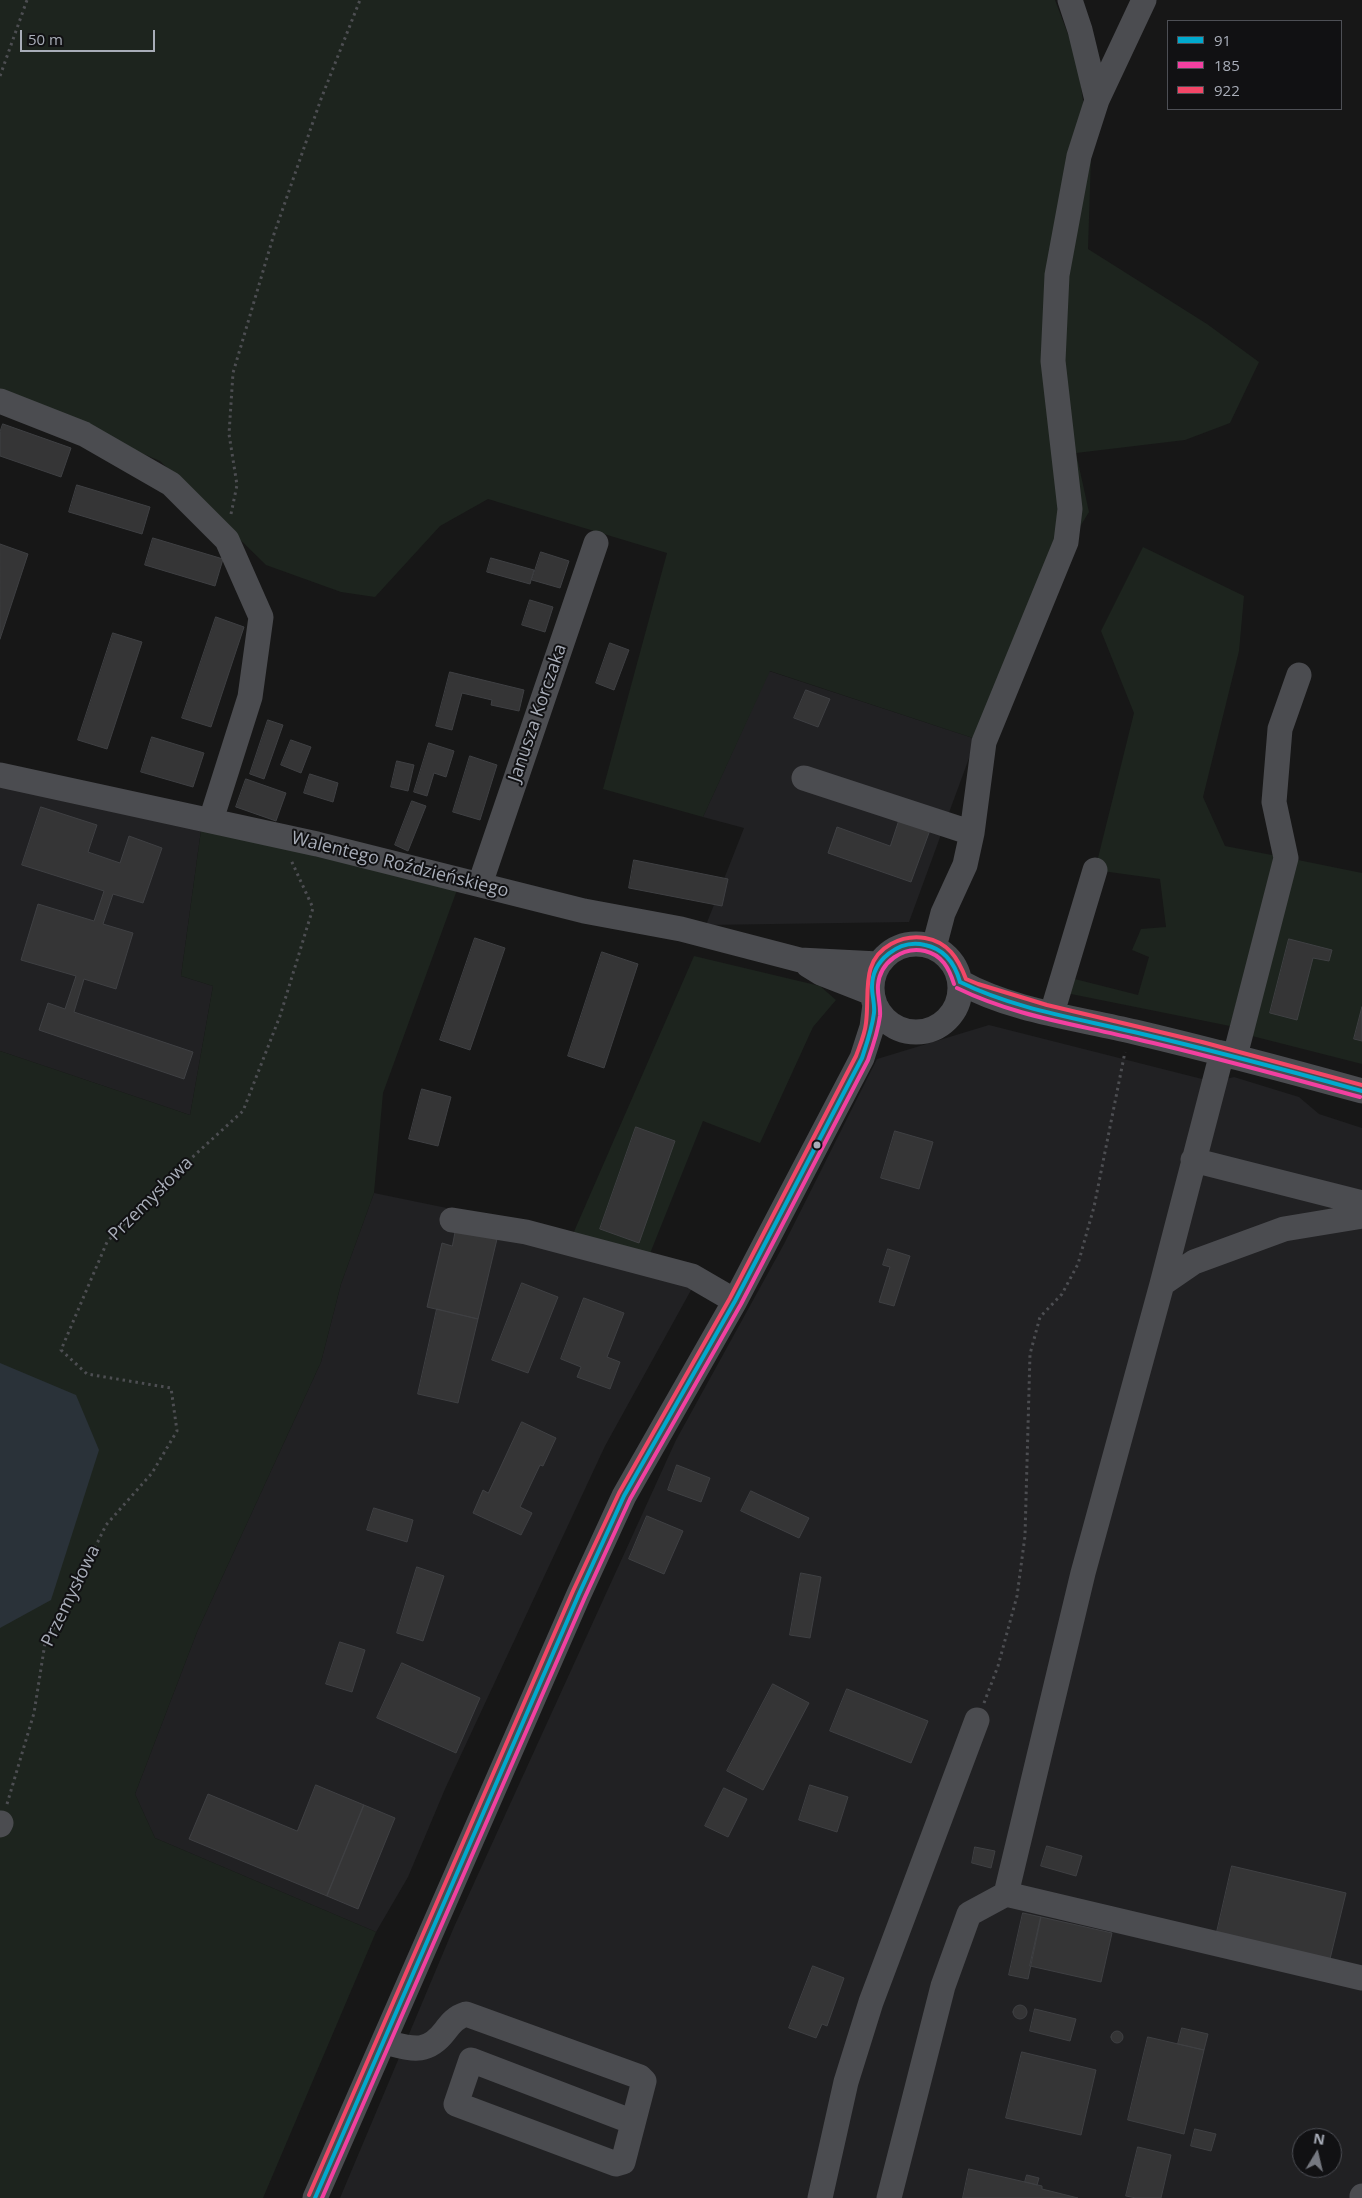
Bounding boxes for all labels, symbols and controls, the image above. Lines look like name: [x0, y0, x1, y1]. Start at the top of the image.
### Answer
scale bar: [22, 20, 158, 52]
legend: [1167, 20, 1342, 110]
text: 50 m: [28, 29, 63, 49]
text: 91: [1214, 30, 1231, 50]
text: 185: [1214, 55, 1240, 75]
text: 922: [1214, 80, 1240, 100]
street label: Janusza Korczaka: [504, 641, 572, 785]
street label: Walentego Roździeńskiego: [289, 828, 511, 902]
unlabelled marker: [812, 1140, 822, 1150]
street label: Przemysłowa: [104, 1152, 198, 1246]
street label: Przemysłowa: [37, 1542, 105, 1650]
north arrow: [1292, 2128, 1342, 2178]
text: N: [1312, 2128, 1326, 2149]

